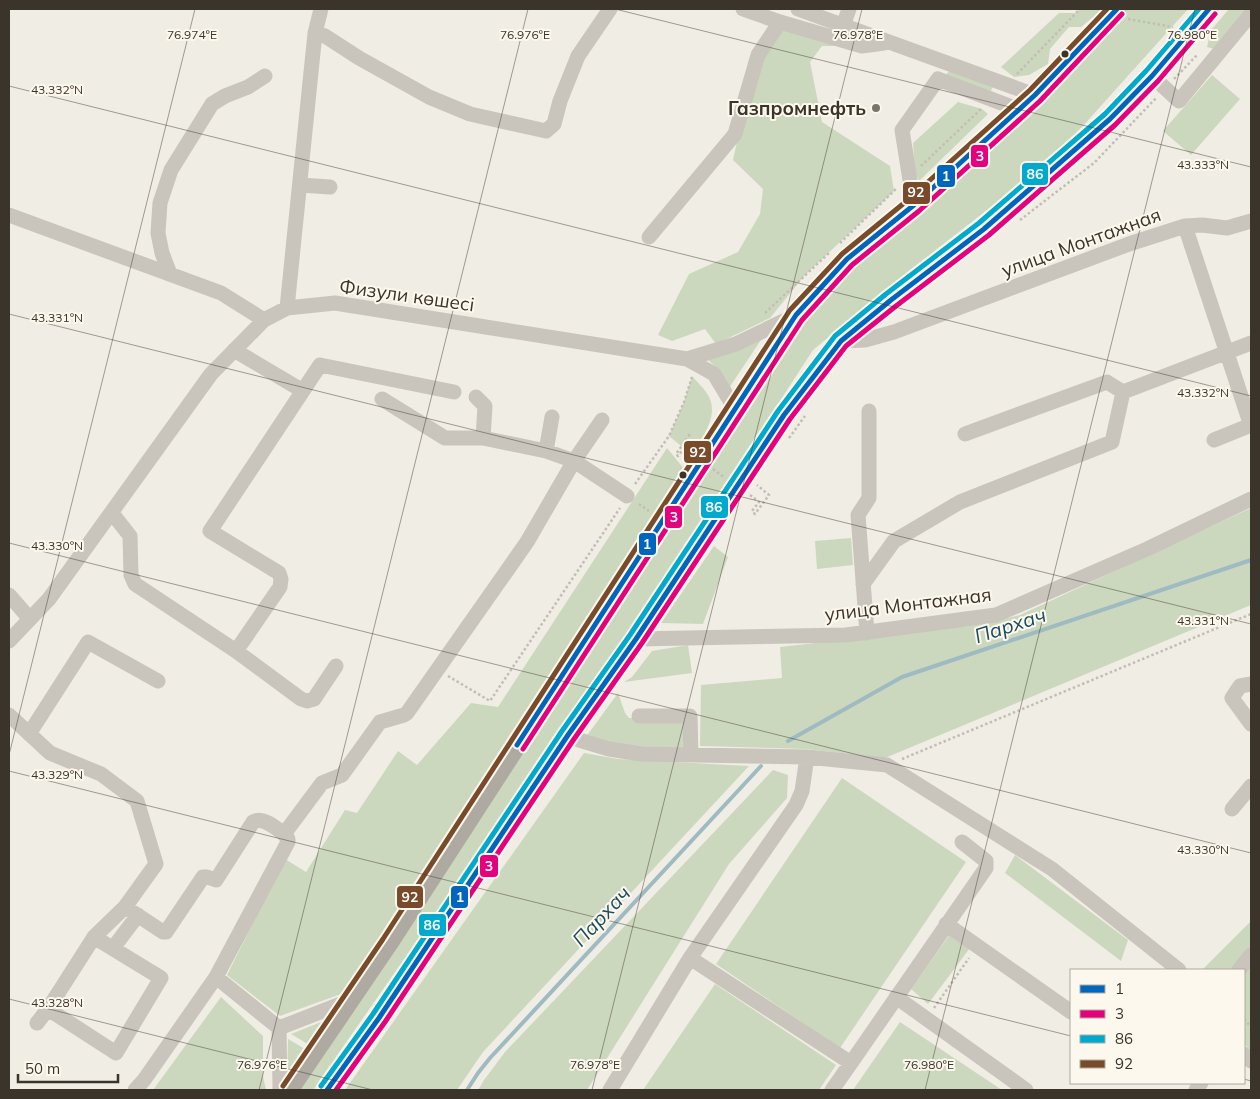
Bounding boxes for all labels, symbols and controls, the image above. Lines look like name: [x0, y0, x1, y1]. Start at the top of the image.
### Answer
text: 76.974°E: [167, 27, 217, 42]
text: 76.976°E: [500, 27, 550, 42]
text: 76.978°E: [833, 27, 883, 42]
text: 76.980°E: [1167, 27, 1217, 42]
unlabelled marker: [1060, 49, 1070, 59]
text: 43.332°N: [31, 82, 83, 97]
place label: Газпромнефть: [728, 96, 866, 120]
marker: Газпромнефть: [870, 102, 882, 114]
line badge: 3: [970, 144, 989, 168]
text: 3: [976, 147, 984, 165]
text: 43.333°N: [1177, 157, 1229, 172]
line badge: 86: [1021, 162, 1049, 186]
line badge: 1: [936, 164, 956, 188]
text: 86: [1027, 165, 1043, 183]
text: 1: [942, 167, 950, 185]
line badge: 92: [902, 181, 931, 205]
text: 92: [908, 183, 924, 201]
street label: улица Монтажная: [998, 202, 1164, 282]
street label: Физули көшесі: [338, 274, 476, 316]
text: 43.331°N: [31, 310, 83, 325]
text: 43.332°N: [1177, 385, 1229, 400]
line badge: 92: [683, 440, 712, 464]
text: 92: [690, 443, 706, 461]
unlabelled marker: [678, 470, 688, 480]
line badge: 86: [700, 495, 729, 519]
text: 86: [706, 498, 722, 516]
line badge: 3: [664, 505, 683, 529]
text: 3: [670, 508, 678, 526]
line badge: 1: [638, 532, 657, 556]
text: 1: [643, 535, 651, 553]
text: 43.330°N: [31, 538, 83, 553]
street label: улица Монтажная: [823, 582, 993, 626]
water label: Пархач: [971, 602, 1049, 648]
text: 43.331°N: [1177, 613, 1229, 628]
text: 43.329°N: [31, 767, 83, 782]
text: 43.330°N: [1177, 842, 1229, 857]
line badge: 3: [479, 854, 499, 878]
text: 3: [485, 857, 493, 875]
water label: Пархач: [567, 881, 635, 951]
line badge: 92: [396, 885, 424, 909]
line badge: 1: [450, 885, 469, 909]
text: 92: [402, 888, 418, 906]
text: 1: [456, 888, 464, 906]
line badge: 86: [418, 913, 447, 937]
text: 86: [424, 916, 440, 934]
legend: [1070, 969, 1245, 1084]
text: 1: [1115, 979, 1124, 998]
text: 43.328°N: [31, 995, 83, 1010]
text: 3: [1115, 1004, 1124, 1023]
text: 86: [1115, 1029, 1133, 1048]
scale bar: [18, 1052, 118, 1084]
text: 92: [1115, 1054, 1133, 1073]
text: 76.976°E: [237, 1057, 287, 1072]
text: 76.978°E: [570, 1057, 620, 1072]
text: 76.980°E: [904, 1057, 954, 1072]
text: 50 m: [25, 1059, 60, 1078]

